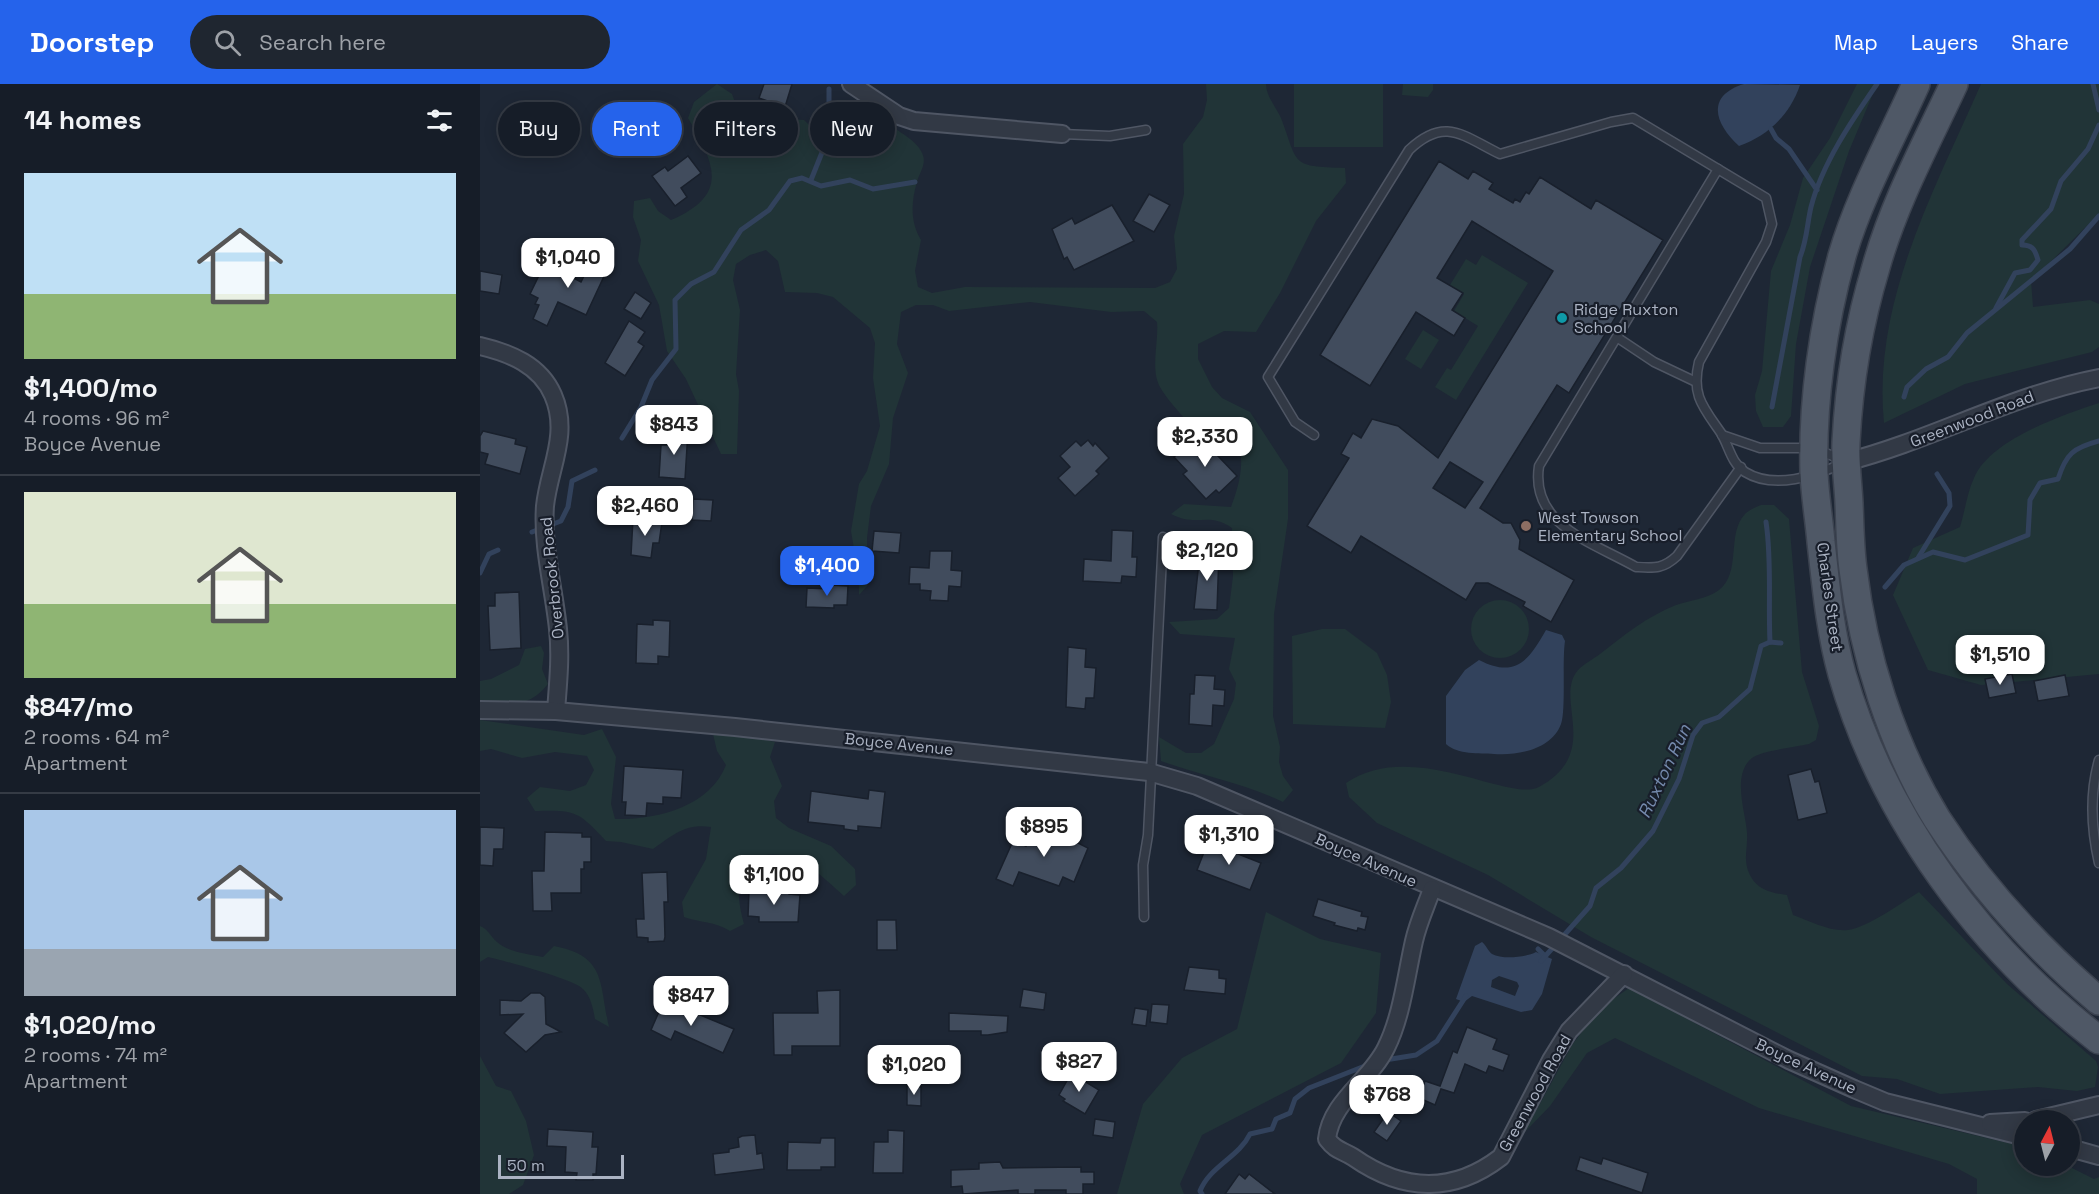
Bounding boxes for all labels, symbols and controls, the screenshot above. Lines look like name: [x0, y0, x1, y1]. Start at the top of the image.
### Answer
search box: [190, 15, 610, 69]
text: Doorstep: [30, 24, 154, 60]
icon: search: [211, 26, 244, 59]
text: Search here: [259, 28, 386, 56]
text: Map: [1834, 29, 1878, 56]
text: Layers: [1911, 29, 1978, 56]
text: Share: [2011, 29, 2069, 56]
chip: Buy: [498, 102, 580, 156]
chip: Rent: [592, 102, 682, 156]
chip: Filters: [694, 102, 798, 156]
chip: New: [810, 102, 895, 156]
text: 14 homes: [24, 103, 142, 137]
icon: filters: [423, 104, 456, 137]
icon: home: [186, 212, 294, 320]
pin: $1,040: [519, 238, 617, 289]
text: $1,040: [535, 244, 601, 270]
place label: Ridge Ruxton School: [1574, 299, 1678, 338]
marker: Ridge Ruxton School: [1555, 311, 1569, 325]
text: $1,400/mo: [24, 371, 158, 405]
street label: Greenwood Road: [1907, 386, 2037, 452]
text: 4 rooms · 96 m²: [24, 405, 169, 431]
pin: $843: [638, 405, 710, 456]
text: $843: [650, 411, 699, 437]
pin: $2,330: [1156, 417, 1254, 468]
text: $2,330: [1171, 423, 1239, 449]
text: Boyce Avenue: [24, 431, 161, 457]
pin: $2,460: [596, 486, 694, 537]
text: $2,460: [611, 492, 679, 518]
place label: West Towson Elementary School: [1538, 507, 1683, 546]
street label: Overbrook Road: [535, 516, 569, 640]
marker: West Towson Elementary School: [1519, 519, 1533, 533]
icon: home: [186, 531, 294, 639]
pin: $2,120: [1158, 531, 1256, 582]
text: $2,120: [1176, 537, 1238, 563]
street label: Charles Street: [1812, 541, 1848, 653]
pin: $1,400: [778, 546, 876, 597]
text: $1,400: [794, 552, 860, 578]
pin: $1,510: [1951, 635, 2049, 686]
text: $1,510: [1970, 641, 2030, 667]
text: $847/mo: [24, 690, 133, 724]
water label: Ruxton Run: [1632, 719, 1696, 822]
text: 2 rooms · 64 m²: [24, 724, 169, 750]
street label: Boyce Avenue: [843, 728, 955, 760]
text: Apartment: [24, 750, 128, 776]
pin: $895: [1008, 807, 1080, 858]
text: $895: [1020, 813, 1068, 839]
pin: $1,310: [1180, 815, 1278, 866]
text: $1,310: [1199, 821, 1259, 847]
street label: Boyce Avenue: [1312, 828, 1420, 892]
icon: home: [186, 849, 294, 957]
pin: $1,100: [725, 855, 823, 906]
text: $1,100: [744, 861, 804, 887]
pin: $847: [655, 976, 727, 1027]
text: $847: [667, 982, 715, 1008]
text: $1,020/mo: [24, 1008, 156, 1042]
street label: Greenwood Road: [1494, 1031, 1576, 1155]
street label: Boyce Avenue: [1752, 1033, 1860, 1099]
text: 2 rooms · 74 m²: [24, 1042, 167, 1068]
pin: $827: [1043, 1042, 1115, 1093]
pin: $1,020: [865, 1045, 963, 1096]
text: $827: [1056, 1048, 1102, 1074]
text: $1,020: [882, 1051, 946, 1077]
text: Apartment: [24, 1068, 128, 1094]
pin: $768: [1351, 1075, 1423, 1126]
text: $768: [1363, 1081, 1411, 1107]
north arrow: [2014, 1110, 2080, 1176]
map controls: [2014, 1110, 2080, 1176]
scale bar: [498, 1152, 624, 1180]
text: 50 m: [507, 1155, 545, 1176]

